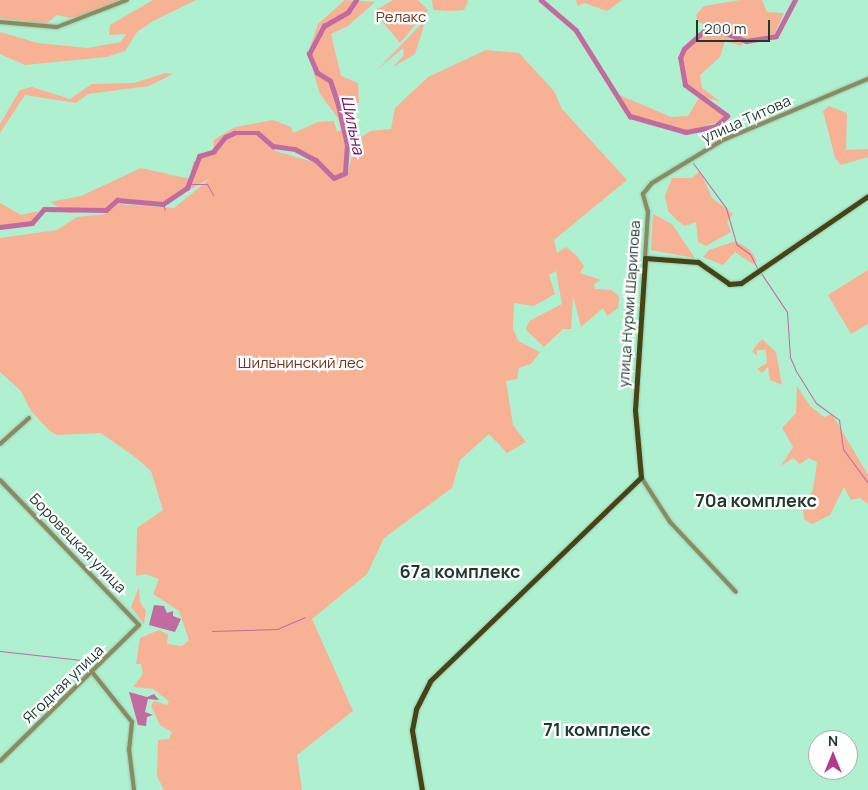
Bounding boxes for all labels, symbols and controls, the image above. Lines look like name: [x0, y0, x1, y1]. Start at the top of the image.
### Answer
park label: Релакс: [376, 8, 426, 26]
scale bar: [698, 10, 772, 42]
text: 200 m: [704, 18, 747, 39]
street label: улица Титова: [699, 91, 793, 147]
water label: Шильна: [337, 94, 369, 156]
street label: улица Нурми Шарипова: [614, 220, 644, 388]
park label: Шильнинский лес: [238, 354, 364, 372]
district label: 70а комплекс: [695, 489, 817, 511]
street label: Боровецкая улица: [26, 490, 130, 596]
district label: 67а комплекс: [400, 560, 520, 582]
street label: Ягодная улица: [19, 641, 107, 727]
district label: 71 комплекс: [543, 718, 651, 740]
north arrow: [808, 730, 858, 780]
text: N: [828, 731, 838, 750]

